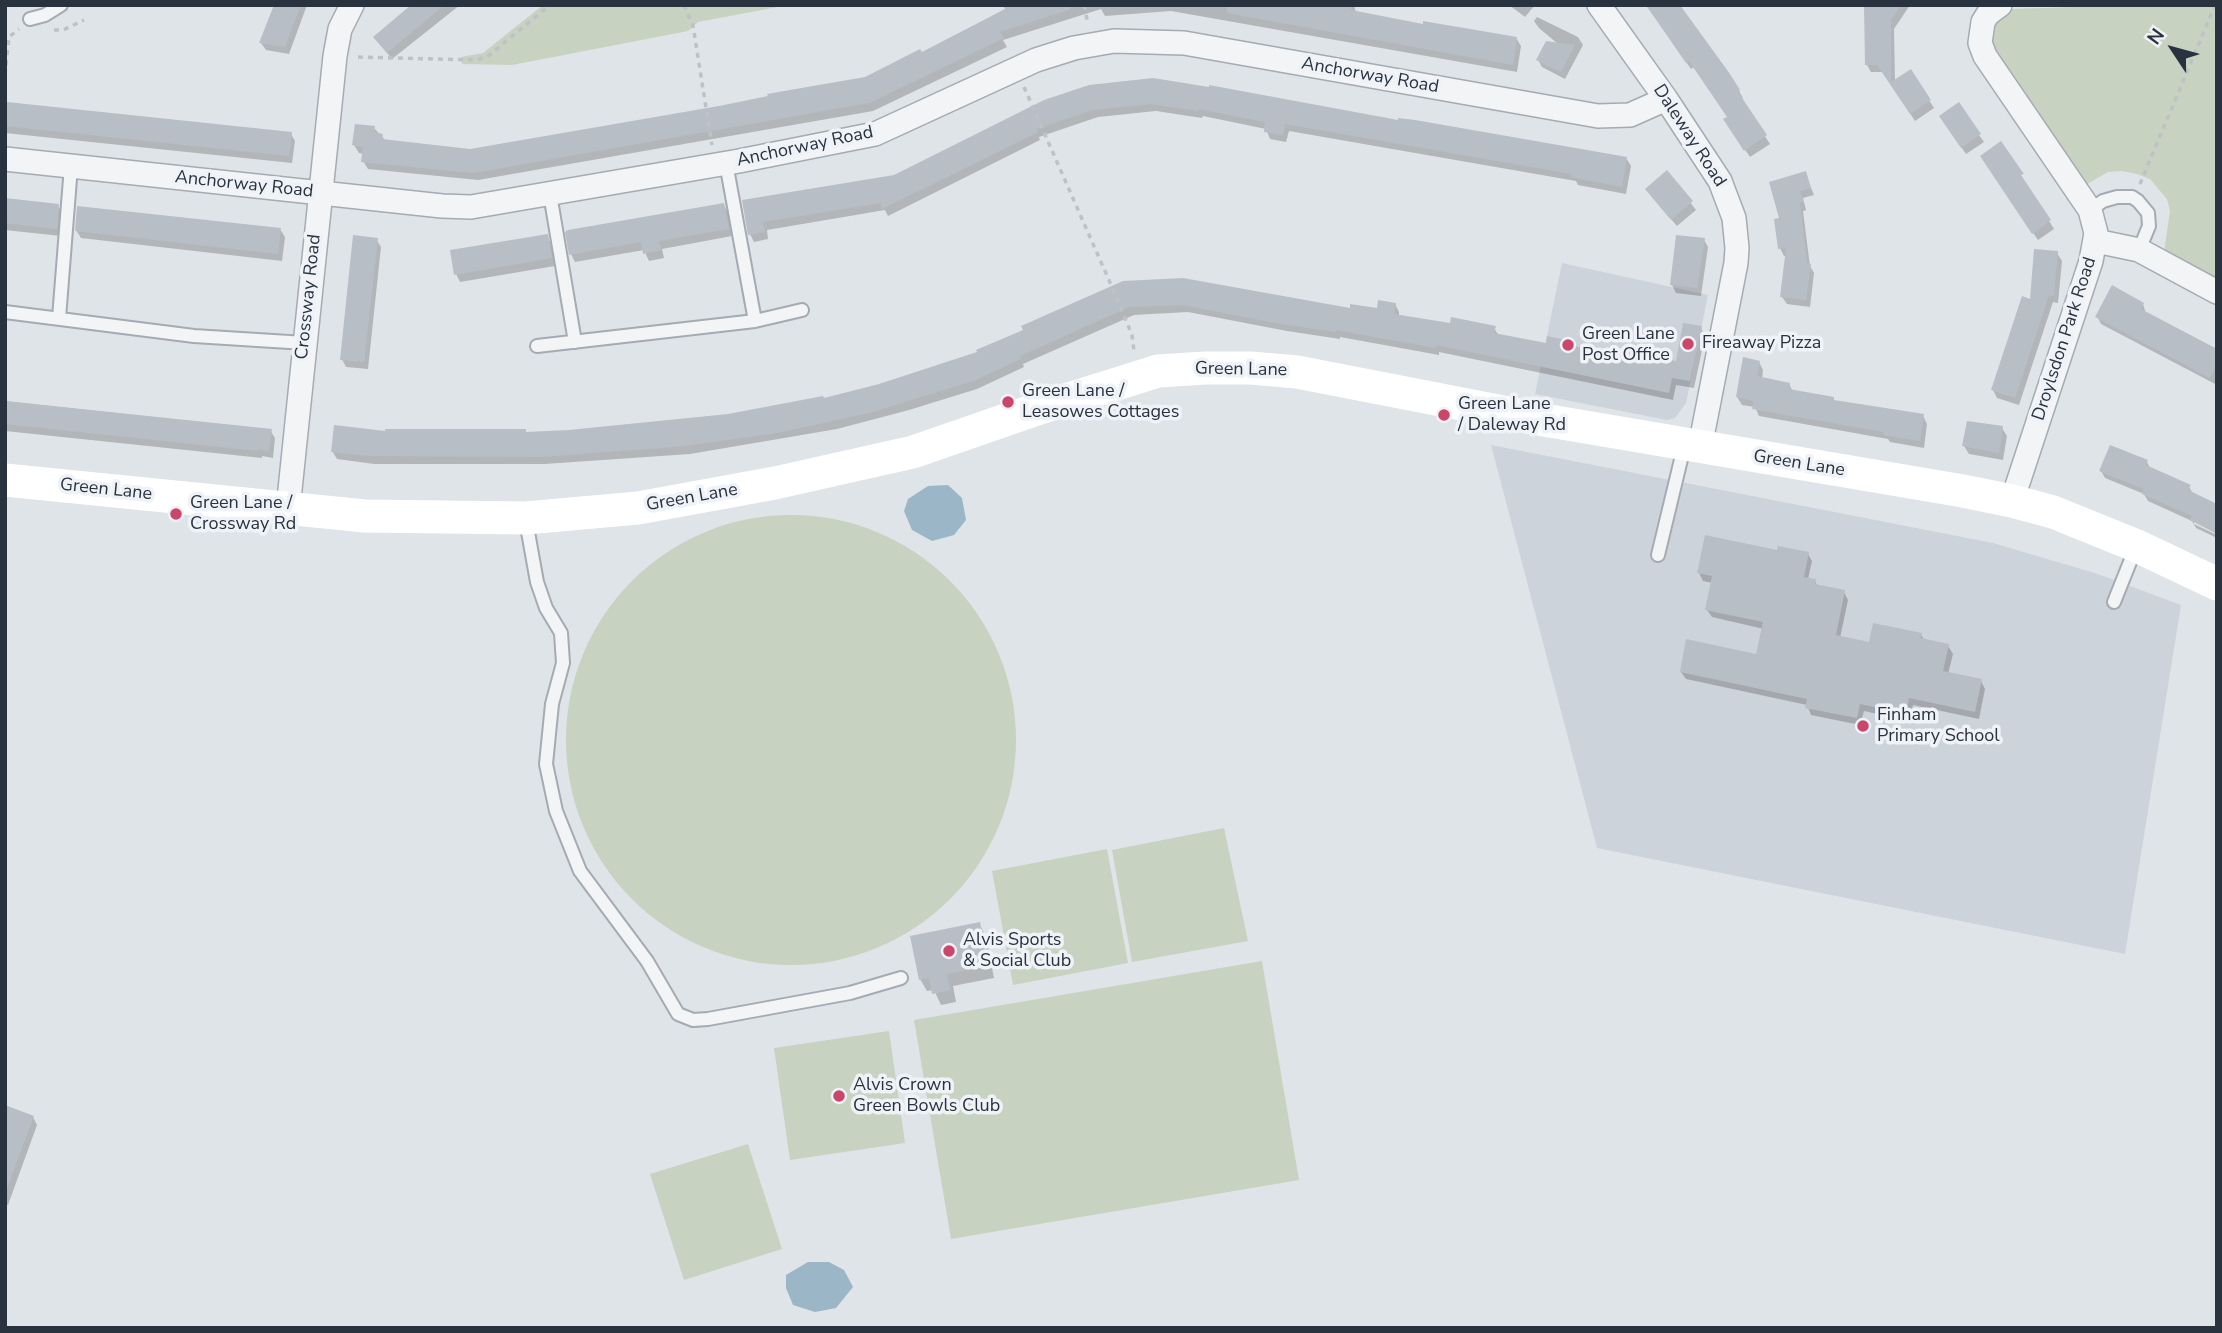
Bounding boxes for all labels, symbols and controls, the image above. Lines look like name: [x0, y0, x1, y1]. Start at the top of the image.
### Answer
north arrow: [2138, 14, 2208, 84]
text: N: [2141, 23, 2171, 50]
street label: Anchorway Road: [1300, 53, 1440, 99]
street label: Daleway Road: [1648, 81, 1730, 191]
street label: Anchorway Road: [735, 122, 875, 172]
street label: Anchorway Road: [174, 167, 314, 203]
street label: Crossway Road: [292, 233, 326, 361]
street label: Droylsdon Park Road: [2028, 255, 2102, 423]
place label: Green Lane Post Office: [1582, 324, 1675, 366]
place label: Fireaway Pizza: [1702, 333, 1821, 355]
marker: Fireaway Pizza: [1680, 336, 1696, 352]
marker: Green Lane Post Office: [1560, 337, 1576, 353]
street label: Green Lane: [1195, 358, 1287, 382]
place label: Green Lane / Leasowes Cottages: [1022, 381, 1179, 424]
marker: Green Lane / Leasowes Cottages: [1000, 394, 1016, 410]
place label: Green Lane / Daleway Rd: [1458, 394, 1566, 436]
marker: Green Lane / Daleway Rd: [1436, 407, 1452, 423]
street label: Green Lane: [1752, 446, 1846, 482]
street label: Green Lane: [59, 474, 153, 506]
street label: Green Lane: [645, 479, 739, 517]
place label: Green Lane / Crossway Rd: [190, 493, 296, 536]
marker: Green Lane / Crossway Rd: [168, 506, 184, 522]
place label: Finham Primary School: [1877, 705, 2000, 748]
marker: Finham Primary School: [1855, 718, 1871, 734]
place label: Alvis Sports & Social Club: [963, 930, 1071, 972]
marker: Alvis Sports & Social Club: [941, 943, 957, 959]
place label: Alvis Crown Green Bowls Club: [853, 1075, 1000, 1118]
marker: Alvis Crown Green Bowls Club: [831, 1088, 847, 1104]

